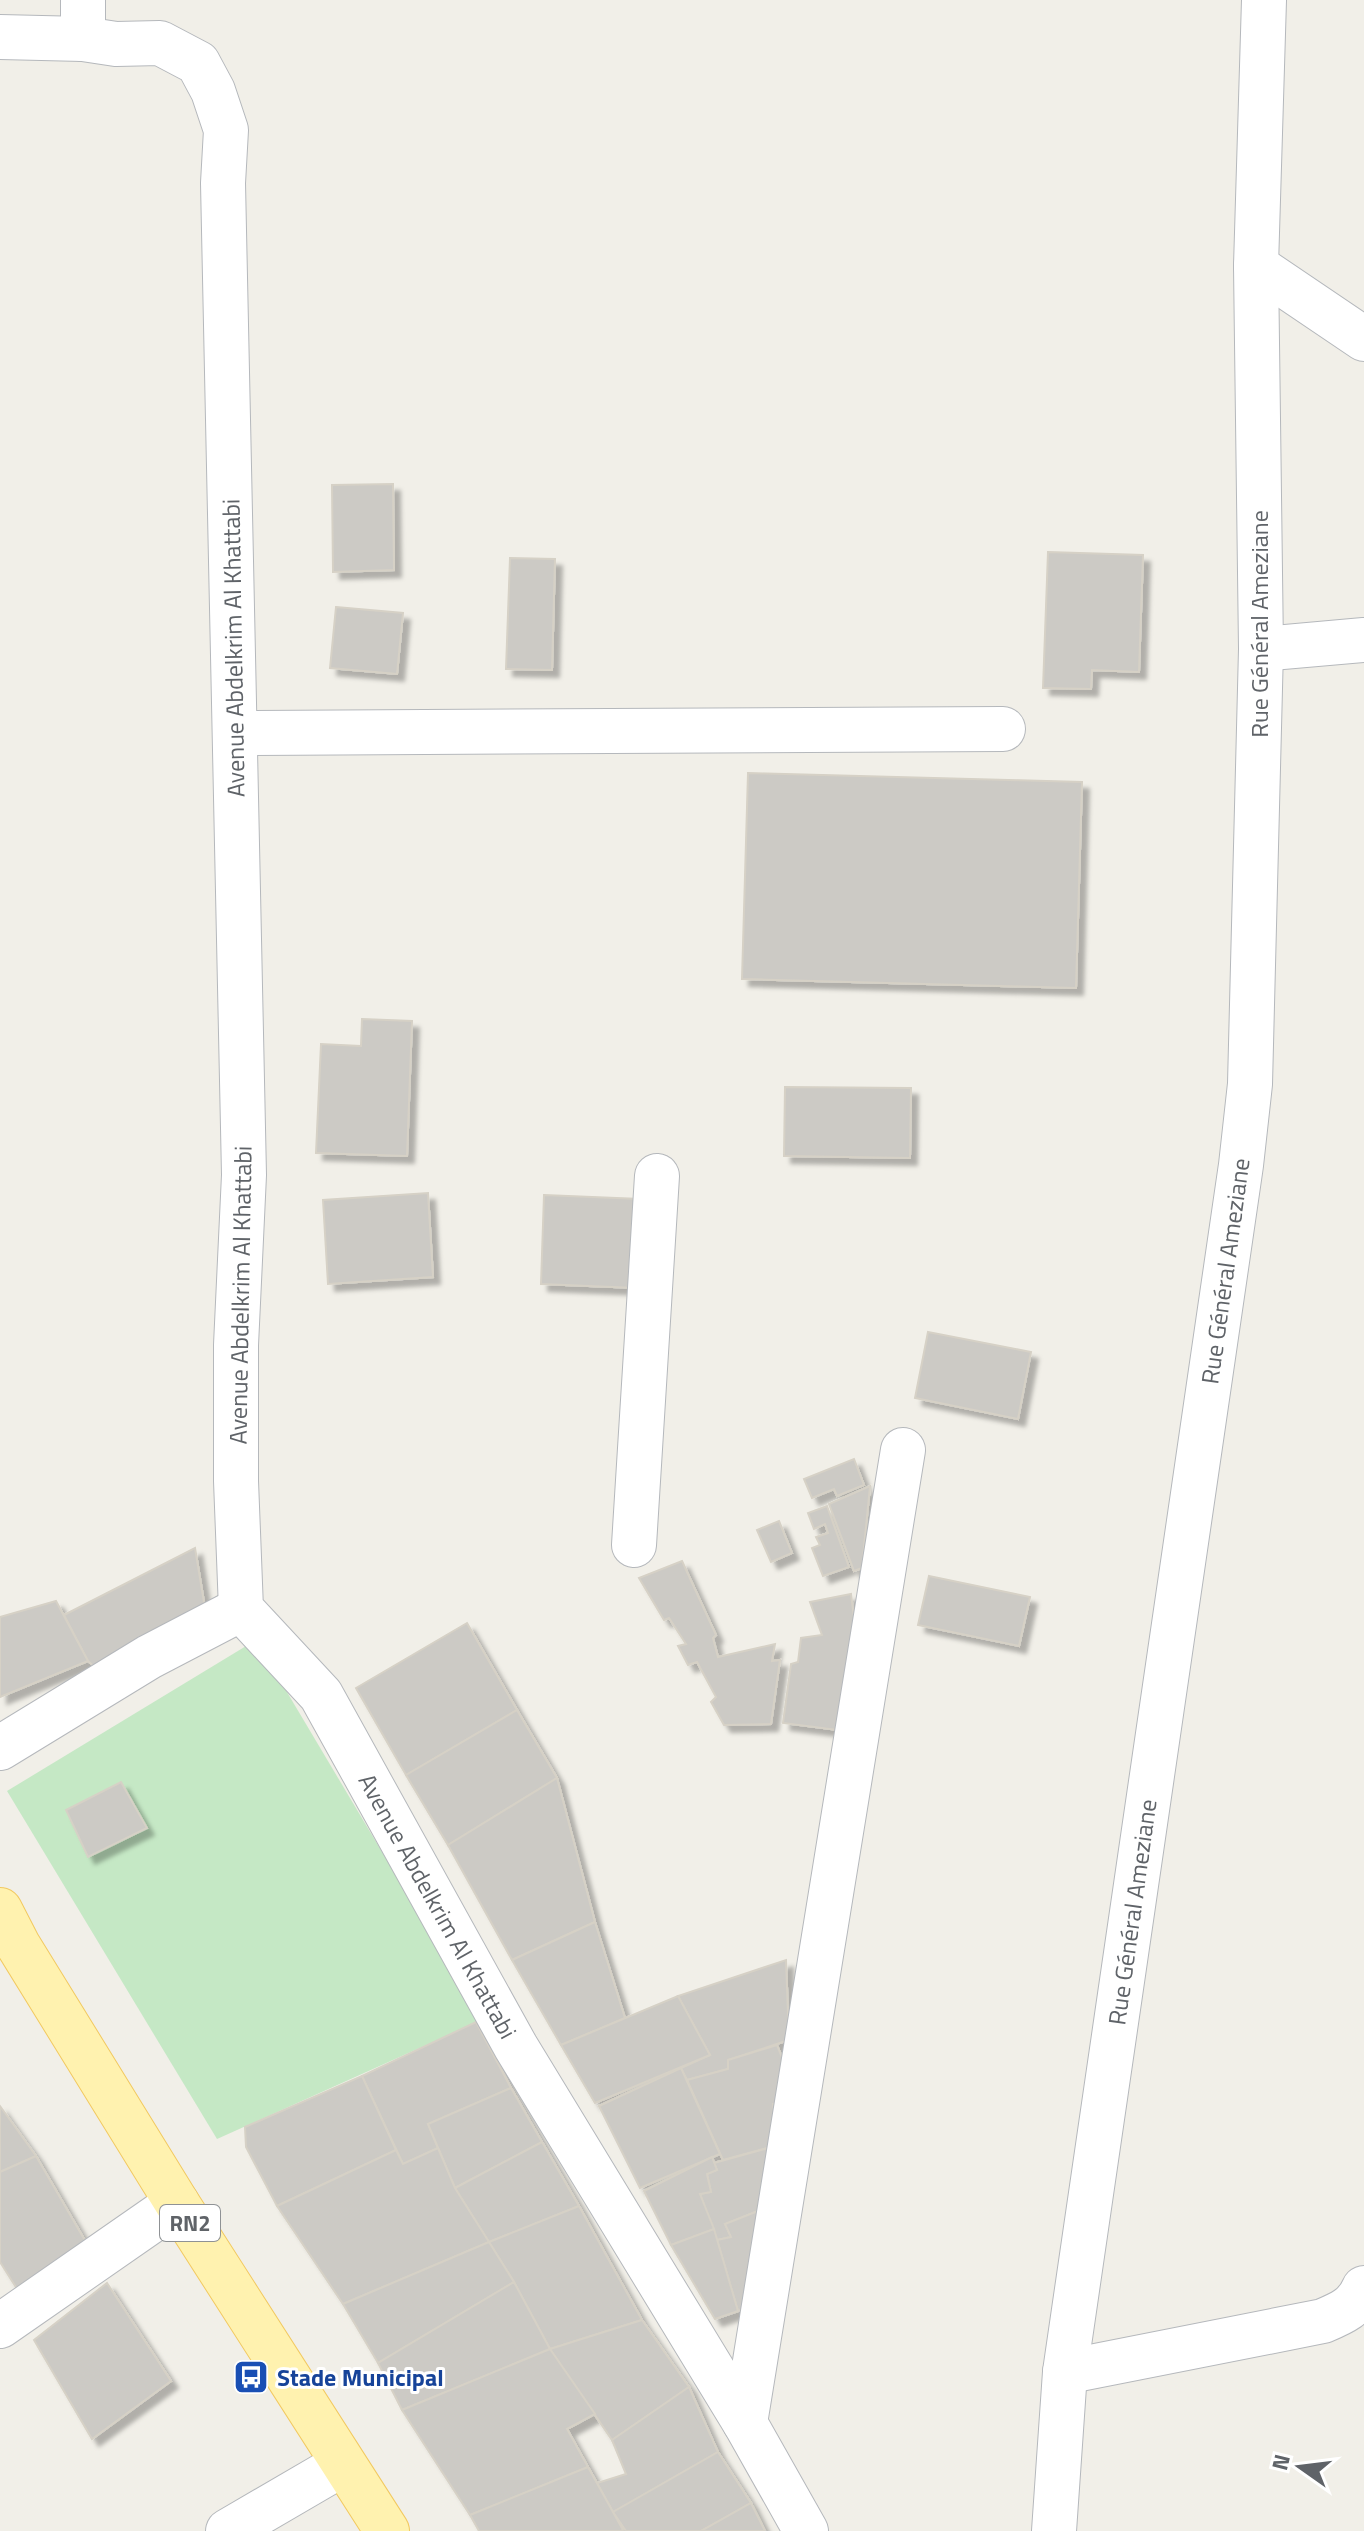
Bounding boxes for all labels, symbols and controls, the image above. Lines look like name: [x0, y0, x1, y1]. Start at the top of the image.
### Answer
street label: Avenue Abdelkrim Al Khattabi: [212, 498, 254, 798]
street label: Rue Général Ameziane: [1241, 510, 1277, 738]
street label: Avenue Abdelkrim Al Khattabi: [219, 1145, 261, 1445]
street label: Rue Général Ameziane: [1191, 1156, 1259, 1386]
street label: Avenue Abdelkrim Al Khattabi: [350, 1767, 526, 2045]
street label: Rue Général Ameziane: [1098, 1797, 1166, 2027]
road number: RN2: [160, 2205, 220, 2241]
bus stop icon: Stade Municipal: [232, 2358, 270, 2396]
place label: Stade Municipal: [277, 2359, 444, 2395]
north arrow: [1260, 2427, 1340, 2507]
text: N: [1262, 2451, 1299, 2474]

